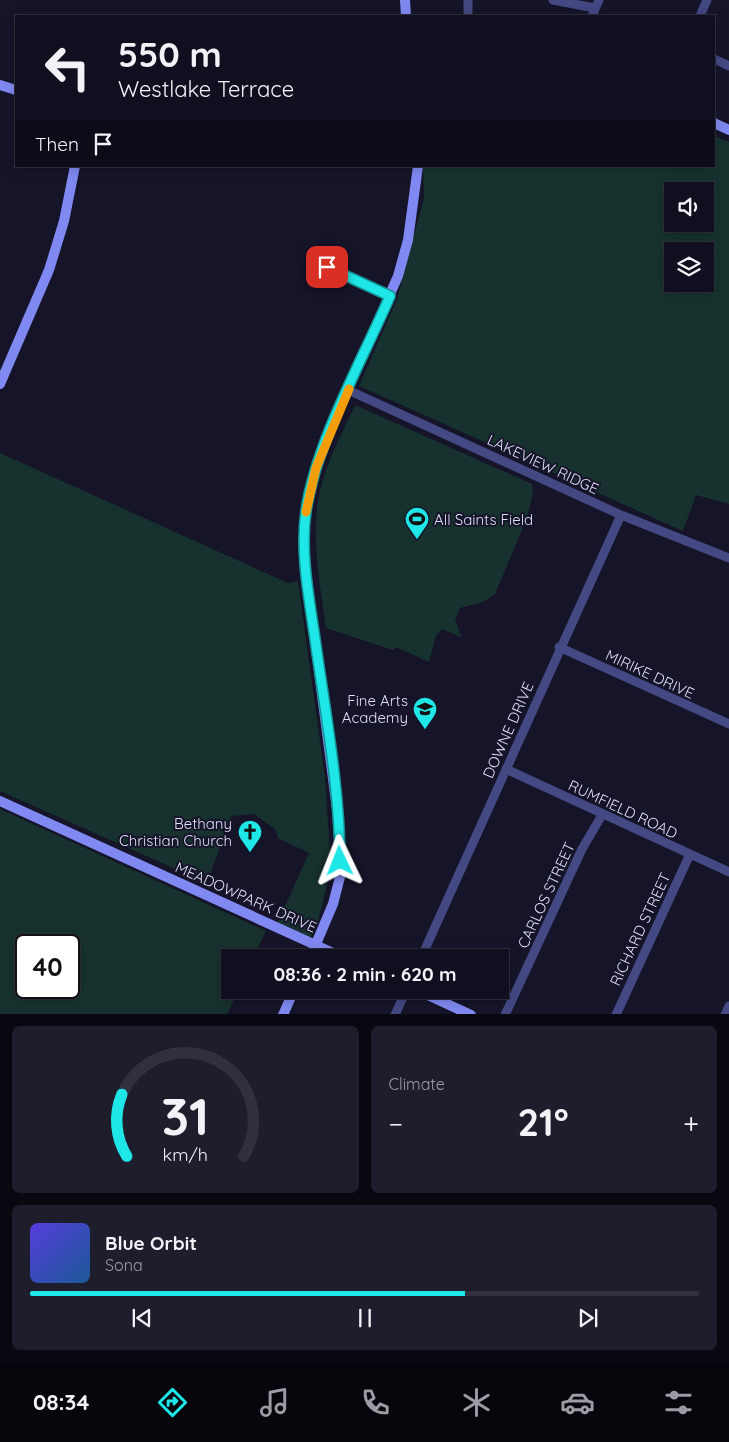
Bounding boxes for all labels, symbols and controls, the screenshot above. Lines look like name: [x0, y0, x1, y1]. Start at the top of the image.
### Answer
text: 550 m: [118, 32, 222, 76]
icon: left: [35, 35, 100, 100]
text: Westlake Terrace: [118, 75, 294, 103]
icon: arrive: [89, 130, 117, 158]
text: Then: [35, 132, 79, 156]
map controls: [664, 182, 714, 292]
button: sound: [664, 182, 714, 232]
button: layers: [664, 242, 714, 292]
pin: [306, 246, 348, 288]
icon: arrive: [313, 253, 341, 281]
street label: LAKEVIEW RIDGE: [484, 430, 602, 498]
sports icon: All Saints Field: [404, 506, 430, 540]
place label: All Saints Field: [434, 510, 533, 529]
street label: MIRIKE DRIVE: [603, 645, 697, 703]
street label: DOWNE DRIVE: [478, 679, 538, 781]
place label: Fine Arts Academy: [342, 691, 408, 727]
school or university icon: Fine Arts Academy: [412, 696, 438, 730]
street label: RUMFIELD ROAD: [565, 775, 681, 843]
place label: Bethany Christian Church: [119, 814, 232, 850]
church icon: Bethany Christian Church: [237, 819, 263, 853]
position arrow: [313, 834, 365, 886]
street label: CARLOS STREET: [513, 839, 579, 951]
street label: MEADOWPARK DRIVE: [172, 857, 320, 937]
street label: RICHARD STREET: [605, 869, 675, 989]
speed limit sign: 40: [15, 934, 80, 999]
text: 08:36 · 2 min · 620 m: [274, 962, 456, 986]
text: Climate: [389, 1074, 445, 1094]
text: 31: [161, 1083, 209, 1148]
text: 21°: [517, 1098, 569, 1146]
text: −: [389, 1106, 403, 1141]
text: +: [683, 1106, 699, 1141]
text: km/h: [163, 1143, 208, 1165]
text: Blue Orbit: [105, 1231, 197, 1255]
text: Sona: [105, 1255, 143, 1275]
icon: previous: [128, 1304, 156, 1332]
icon: pause: [351, 1304, 379, 1332]
icon: next: [574, 1304, 602, 1332]
icon: directions: [155, 1385, 190, 1420]
icon: music: [257, 1385, 292, 1420]
icon: phone: [358, 1385, 393, 1420]
icon: climate: [459, 1385, 494, 1420]
icon: car: [560, 1385, 595, 1420]
icon: filters: [661, 1385, 696, 1420]
text: 08:34: [33, 1388, 89, 1416]

